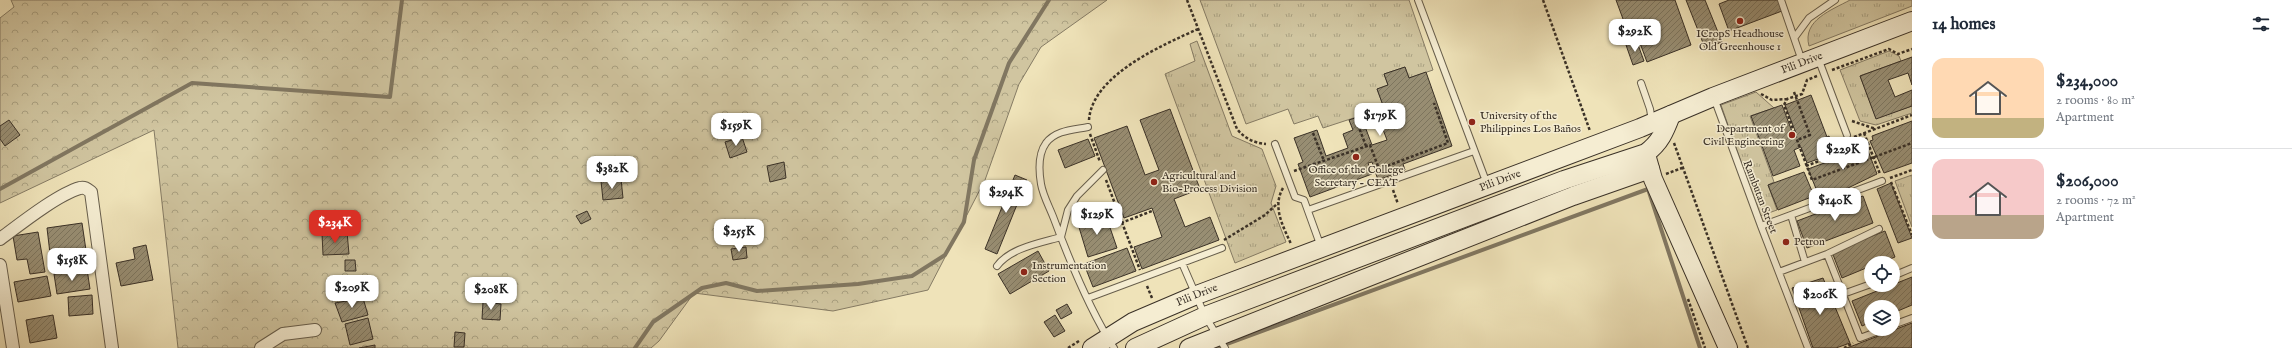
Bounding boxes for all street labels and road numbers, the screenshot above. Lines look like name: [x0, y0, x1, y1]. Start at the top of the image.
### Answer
street label: Pili Drive: [1779, 49, 1825, 77]
street label: Rambutan Street: [1740, 158, 1780, 236]
street label: Pili Drive: [1477, 166, 1523, 195]
street label: Pili Drive: [1174, 281, 1220, 310]

